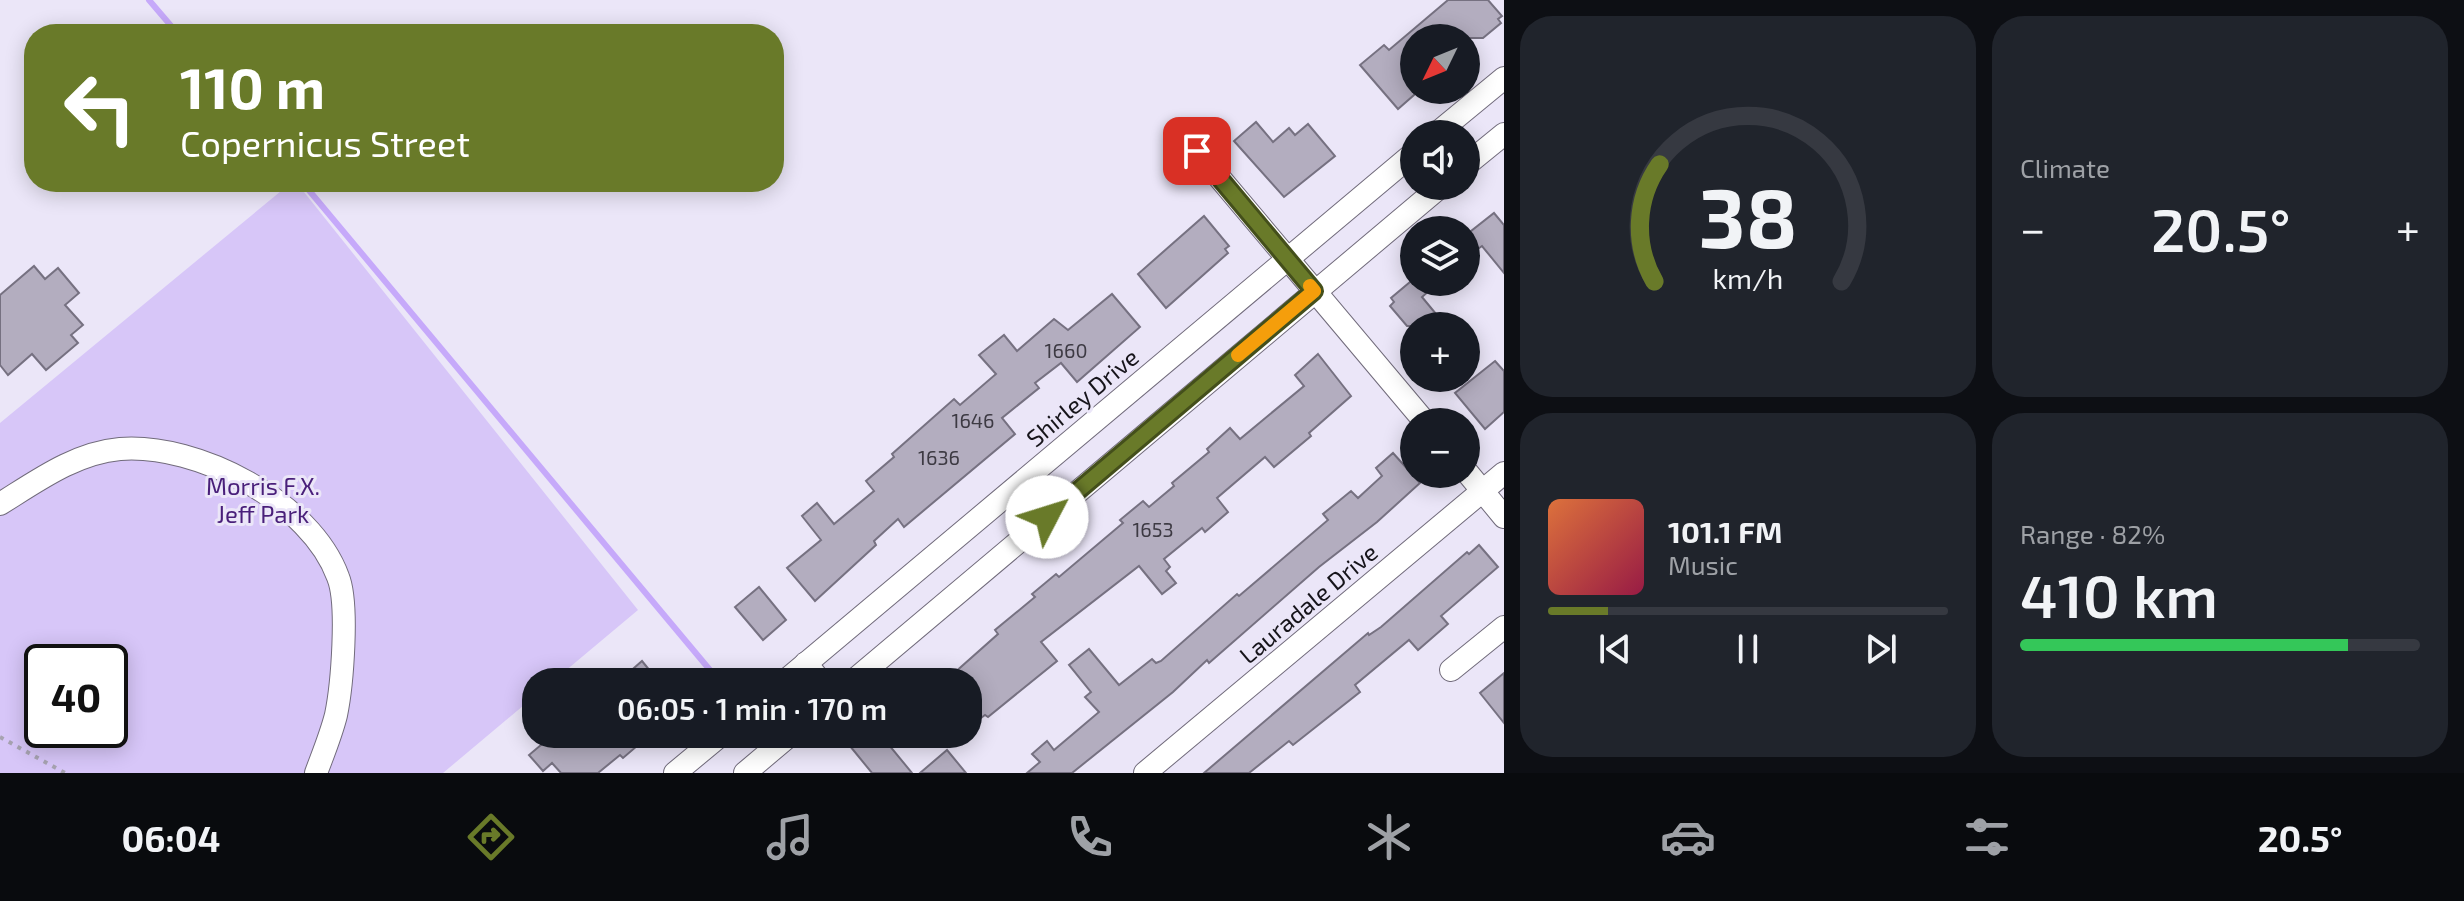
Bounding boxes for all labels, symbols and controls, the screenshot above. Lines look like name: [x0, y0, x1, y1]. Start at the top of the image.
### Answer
north arrow: [1400, 24, 1480, 104]
map controls: [1400, 24, 1480, 488]
text: 110 m: [180, 53, 325, 120]
icon: left: [48, 56, 152, 160]
pin: [1163, 117, 1231, 185]
button: sound: [1400, 120, 1480, 200]
text: Copernicus Street: [180, 121, 470, 164]
icon: arrive: [1175, 129, 1219, 173]
text: Climate: [2020, 152, 2110, 183]
text: 38: [1698, 165, 1798, 265]
text: 20.5°: [2151, 192, 2291, 264]
text: −: [2020, 201, 2046, 254]
text: +: [2396, 201, 2420, 254]
button: layers: [1400, 216, 1480, 296]
text: km/h: [1713, 260, 1783, 295]
button: +: [1400, 312, 1480, 392]
house number: 1660: [1045, 338, 1087, 362]
street label: Shirley Drive: [1020, 342, 1144, 452]
house number: 1646: [951, 408, 995, 432]
button: −: [1400, 408, 1480, 488]
house number: 1636: [918, 445, 960, 469]
park label: Morris F.X. Jeff Park: [206, 471, 320, 528]
position arrow: [1005, 475, 1089, 559]
text: 101.1 FM: [1668, 513, 1782, 549]
house number: 1653: [1132, 517, 1174, 541]
text: Range · 82%: [2020, 518, 2165, 549]
street label: Lauradale Drive: [1233, 537, 1383, 669]
text: Music: [1668, 549, 1738, 580]
text: 410 km: [2020, 558, 2218, 630]
icon: previous: [1593, 627, 1637, 671]
icon: pause: [1726, 627, 1770, 671]
icon: next: [1859, 627, 1903, 671]
speed limit sign: 40: [24, 644, 128, 748]
text: 06:05 · 1 min · 170 m: [617, 690, 887, 726]
icon: directions: [463, 809, 519, 865]
icon: music: [762, 809, 818, 865]
icon: phone: [1062, 809, 1118, 865]
icon: climate: [1361, 809, 1417, 865]
icon: car: [1660, 809, 1716, 865]
icon: filters: [1959, 809, 2015, 865]
text: 06:04: [122, 816, 220, 859]
text: 20.5°: [2258, 816, 2342, 859]

